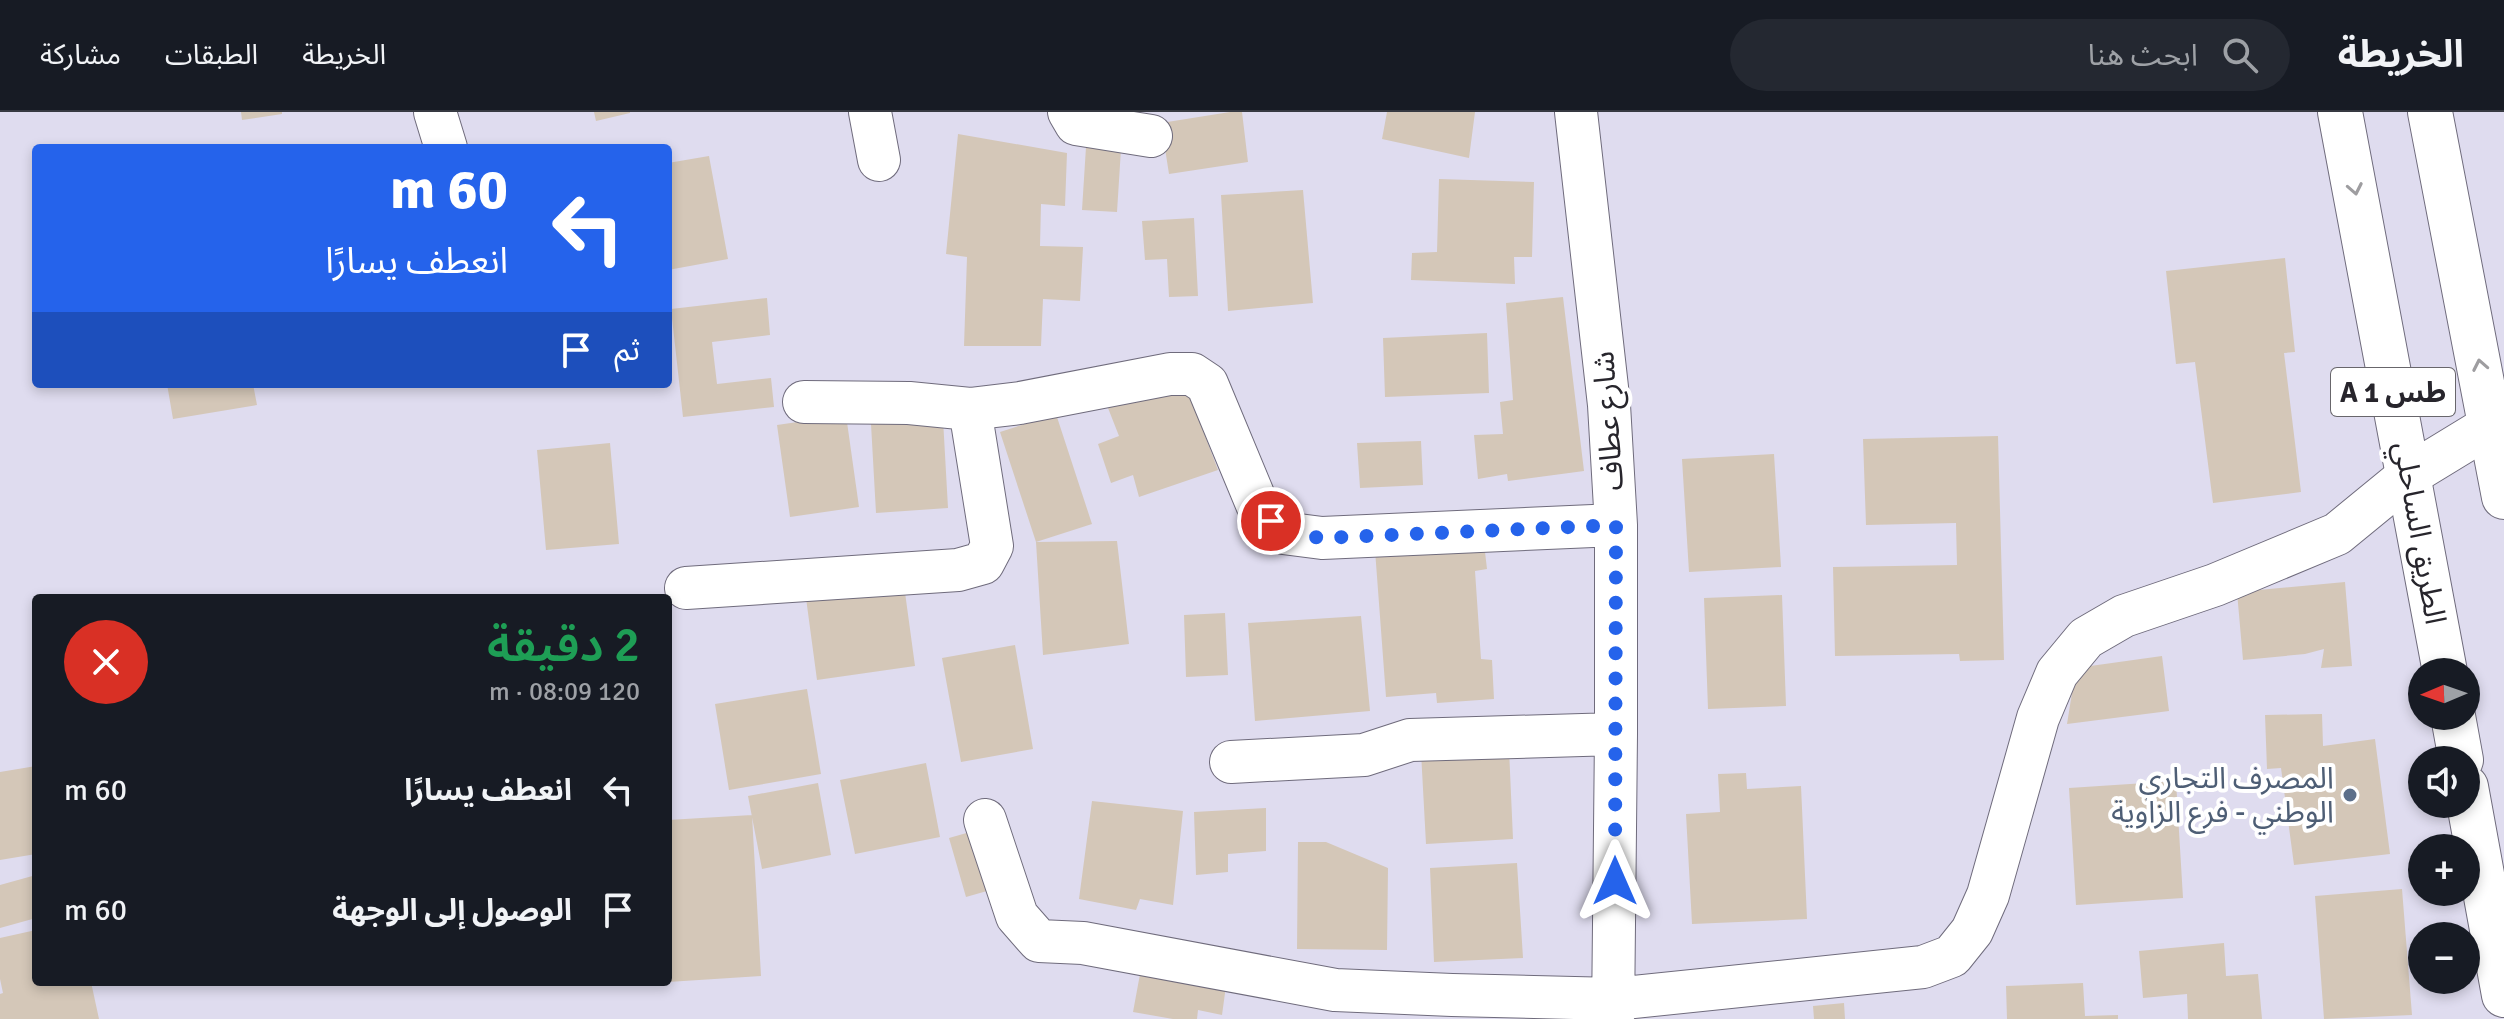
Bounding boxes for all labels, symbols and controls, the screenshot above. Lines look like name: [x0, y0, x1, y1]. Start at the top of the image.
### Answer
search box: [1730, 19, 2290, 91]
text: الخريطة: [2338, 31, 2464, 78]
icon: search: [2218, 33, 2262, 77]
text: ابحث هنا: [2088, 37, 2198, 74]
text: مشاركة: [40, 38, 121, 72]
text: الطبقات: [165, 38, 258, 72]
text: الخريطة: [302, 38, 386, 72]
text: 60 m: [390, 155, 508, 224]
icon: left: [536, 176, 640, 280]
one-way arrow: [2346, 181, 2363, 195]
text: انعطف يسارًا: [325, 239, 508, 284]
icon: arrive: [554, 328, 598, 372]
text: ثم: [614, 332, 640, 369]
street label: شارع عطاف: [1585, 350, 1635, 492]
one-way arrow: [2472, 358, 2489, 372]
road number: A 1 طس: [2331, 368, 2455, 416]
street label: الطريق الساحلي: [2381, 439, 2454, 628]
pin: [1237, 487, 1305, 555]
icon: arrive: [1249, 499, 1293, 543]
text: 2 دقيقة: [487, 616, 640, 675]
button: close: [64, 620, 148, 704]
north arrow: [2408, 658, 2480, 730]
map controls: [2408, 658, 2480, 994]
text: 120 m · 08:09: [489, 676, 640, 708]
button: sound: [2408, 746, 2480, 818]
place label: المصرف التجاري الوطني - فرع الزاوية: [2111, 760, 2334, 835]
icon: left: [596, 768, 640, 812]
text: 60 m: [64, 772, 127, 809]
text: انعطف يسارًا: [404, 772, 572, 809]
marker: المصرف التجاري الوطني - فرع الزاوية: [2341, 786, 2359, 804]
button: +: [2408, 834, 2480, 906]
position arrow: [1573, 839, 1657, 923]
icon: arrive: [596, 888, 640, 932]
text: 60 m: [64, 892, 127, 929]
text: الوصول إلى الوجهة: [332, 892, 572, 929]
button: −: [2408, 922, 2480, 994]

